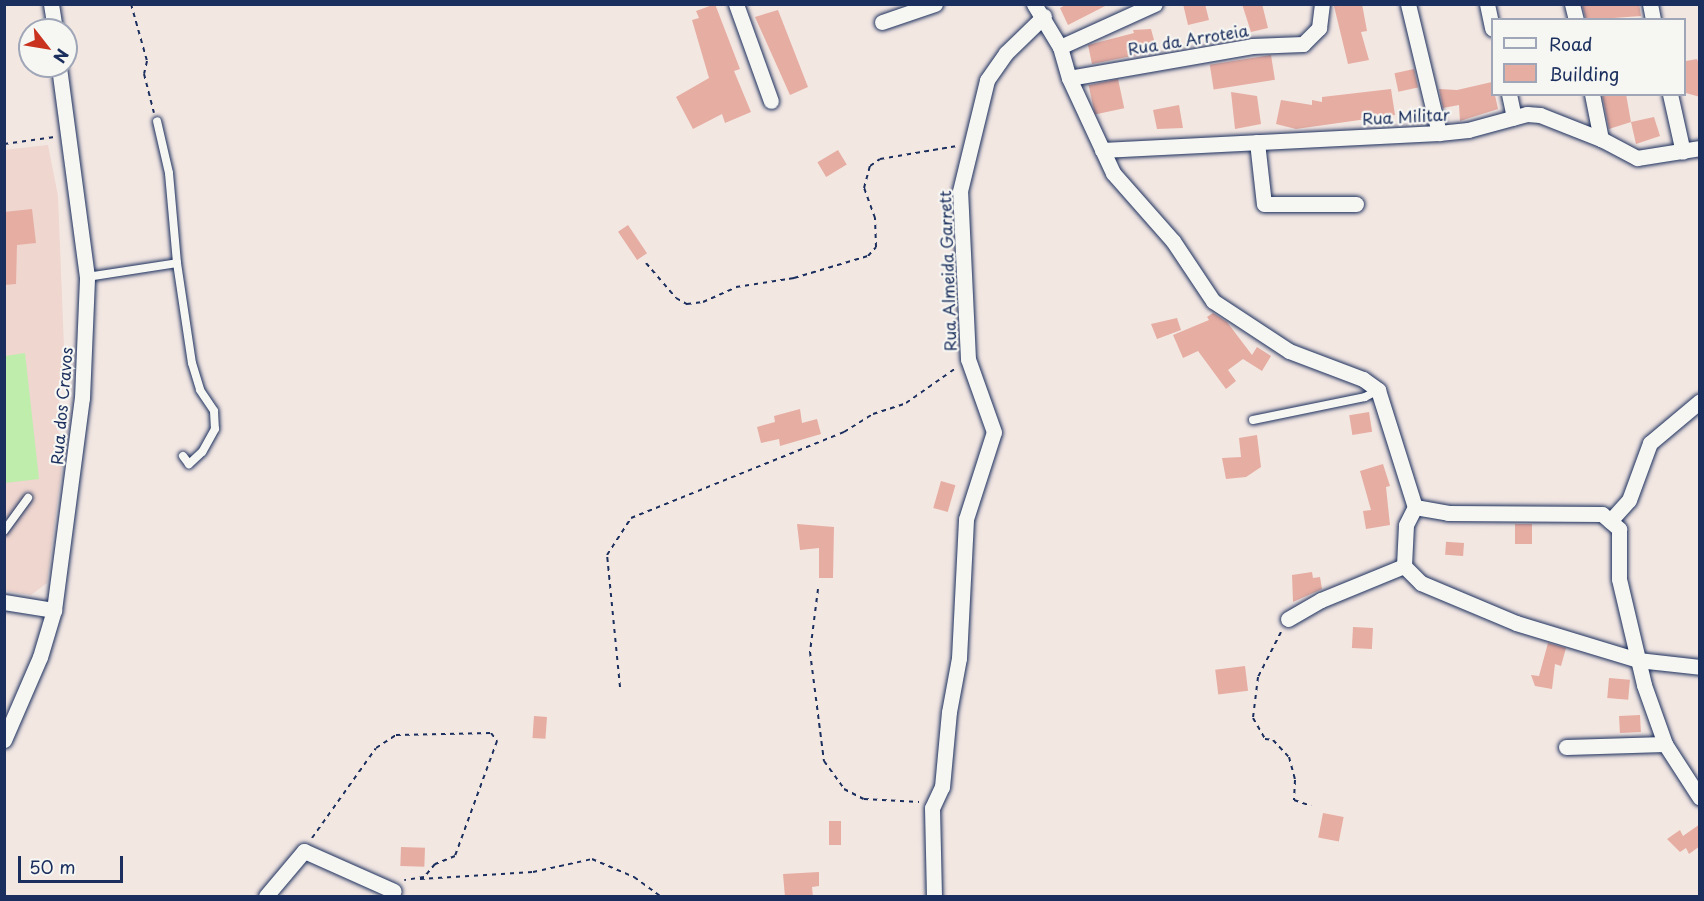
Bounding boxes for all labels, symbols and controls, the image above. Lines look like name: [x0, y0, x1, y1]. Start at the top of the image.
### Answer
north arrow: [18, 18, 78, 78]
legend: [1491, 18, 1686, 96]
street label: Rua da Arroteia: [1126, 20, 1250, 58]
text: Road: [1549, 30, 1593, 57]
text: N: [48, 45, 75, 68]
text: Building: [1549, 60, 1619, 87]
street label: Rua Militar: [1362, 104, 1450, 128]
street label: Rua Almeida Garrett: [935, 189, 959, 353]
street label: Rua dos Cravos: [46, 346, 76, 466]
scale bar: [21, 844, 126, 882]
text: 50 m: [29, 853, 76, 880]

